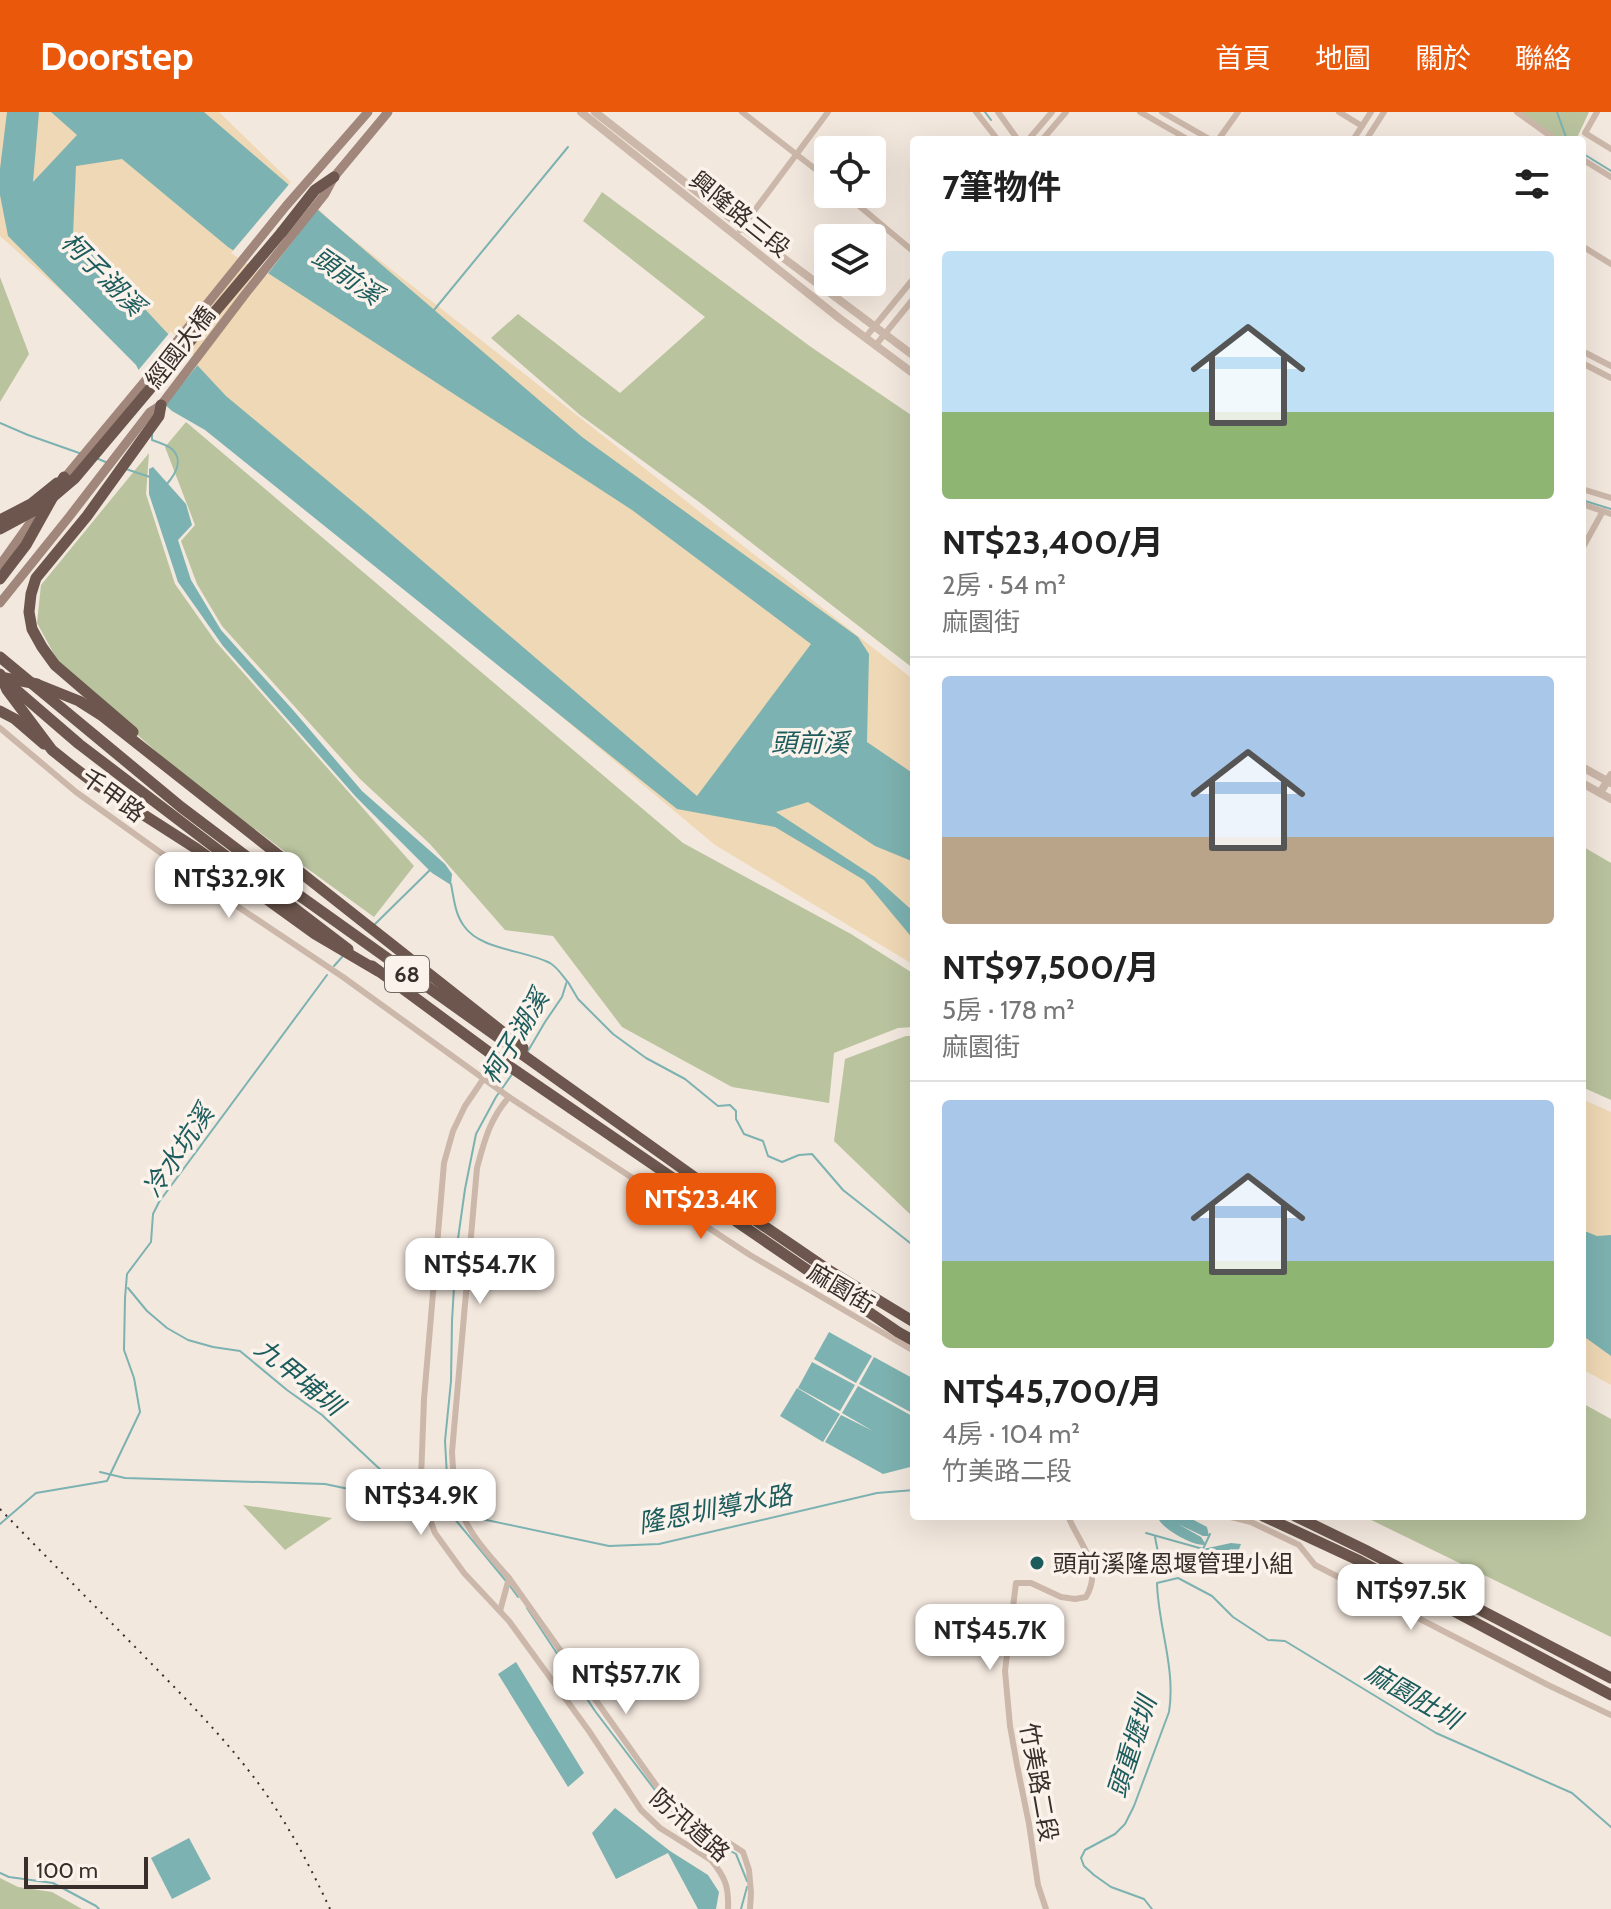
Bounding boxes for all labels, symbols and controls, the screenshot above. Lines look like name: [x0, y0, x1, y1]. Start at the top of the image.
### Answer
text: Doorstep: [40, 33, 193, 80]
text: 首頁: [1215, 41, 1271, 75]
text: 地圖: [1315, 41, 1371, 75]
text: 關於: [1415, 41, 1471, 75]
text: 聯絡: [1515, 41, 1571, 75]
map controls: [814, 136, 886, 296]
button: locate: [814, 136, 886, 208]
icon: filters: [1510, 162, 1554, 206]
street label: 興隆路三段: [684, 165, 796, 263]
text: 7筆物件: [942, 166, 1061, 208]
button: layers: [814, 224, 886, 296]
water label: 柯子湖溪: [55, 226, 154, 325]
water label: 頭前溪: [306, 241, 391, 314]
street label: 經國大橋: [139, 300, 221, 394]
icon: home: [1176, 303, 1320, 447]
text: NT$23,400/月: [942, 521, 1164, 563]
text: 2房 · 54 m²: [942, 569, 1066, 601]
text: 麻園街: [942, 606, 1020, 638]
water label: 頭前溪: [771, 727, 853, 759]
icon: home: [1176, 728, 1320, 872]
street label: 千甲路: [75, 762, 151, 828]
pin: NT$32.9K: [146, 852, 312, 920]
text: NT$32.9K: [173, 862, 285, 894]
text: NT$97,500/月: [942, 946, 1160, 988]
road number: 68: [385, 956, 429, 992]
water label: 柯子湖溪: [474, 981, 558, 1090]
text: 5房 · 178 m²: [942, 994, 1075, 1026]
text: 麻園街: [942, 1031, 1020, 1063]
water label: 冷水坑溪: [136, 1096, 223, 1203]
icon: home: [1176, 1152, 1320, 1296]
pin: NT$23.4K: [618, 1173, 784, 1241]
text: NT$23.4K: [644, 1183, 758, 1215]
pin: NT$54.7K: [397, 1238, 563, 1306]
text: NT$54.7K: [423, 1248, 537, 1280]
street label: 麻園街: [803, 1257, 879, 1319]
water label: 九甲埔圳: [249, 1332, 353, 1425]
text: NT$45,700/月: [942, 1370, 1163, 1412]
text: 4房 · 104 m²: [942, 1418, 1080, 1450]
text: 竹美路二段: [942, 1455, 1072, 1487]
pin: NT$34.9K: [338, 1469, 504, 1537]
water label: 隆恩圳導水路: [635, 1478, 797, 1540]
text: NT$34.9K: [364, 1479, 478, 1511]
place label: 頭前溪隆恩堰管理小組: [1053, 1549, 1293, 1578]
marker: 頭前溪隆恩堰管理小組: [1028, 1554, 1046, 1572]
pin: NT$97.5K: [1328, 1564, 1494, 1632]
text: NT$97.5K: [1356, 1574, 1466, 1606]
pin: NT$45.7K: [907, 1604, 1073, 1672]
text: NT$45.7K: [933, 1614, 1047, 1646]
pin: NT$57.7K: [543, 1648, 709, 1716]
water label: 麻園肚圳: [1360, 1656, 1469, 1738]
text: NT$57.7K: [571, 1658, 681, 1690]
water label: 頭重壢圳: [1101, 1689, 1165, 1801]
street label: 竹美路二段: [1014, 1720, 1064, 1844]
street label: 防汛道路: [644, 1783, 736, 1867]
scale bar: [24, 1853, 148, 1889]
text: 100 m: [36, 1857, 98, 1884]

